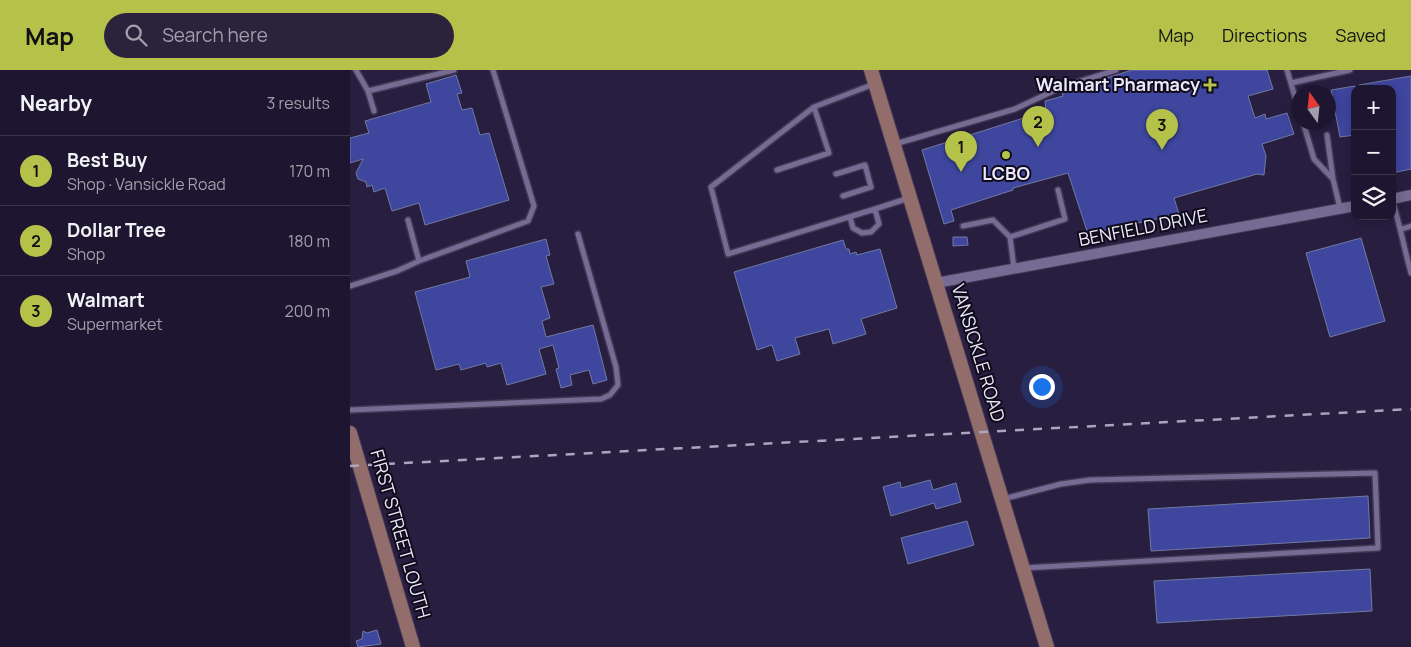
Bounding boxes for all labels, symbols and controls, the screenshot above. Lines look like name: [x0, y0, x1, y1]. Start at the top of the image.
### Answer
search box: [104, 13, 454, 58]
text: Map: [25, 19, 74, 52]
icon: search: [122, 21, 150, 49]
text: Search here: [162, 22, 268, 48]
text: Map: [1158, 23, 1194, 47]
text: Directions: [1222, 23, 1307, 47]
text: Saved: [1335, 23, 1386, 47]
place label: Walmart Pharmacy: [1036, 72, 1200, 96]
marker: Walmart Pharmacy: [1204, 79, 1216, 91]
north arrow: [1291, 85, 1336, 130]
map controls: [1351, 85, 1396, 220]
button: +: [1351, 85, 1396, 130]
text: Nearby: [20, 89, 92, 117]
text: 3 results: [267, 92, 330, 114]
pin: 2: [1022, 106, 1054, 147]
pin: 3: [1146, 109, 1178, 150]
button: −: [1351, 130, 1396, 175]
pin: 1: [945, 131, 977, 172]
text: Best Buy: [67, 147, 147, 173]
marker: LCBO: [1000, 149, 1012, 161]
text: 1: [32, 160, 40, 182]
text: 170 m: [289, 160, 330, 182]
place label: LCBO: [982, 161, 1030, 185]
text: Shop · Vansickle Road: [67, 173, 226, 195]
button: layers: [1351, 175, 1396, 220]
street label: BENFIELD DRIVE: [1076, 203, 1209, 251]
text: Dollar Tree: [67, 217, 166, 243]
text: 2: [31, 230, 41, 252]
text: 180 m: [288, 230, 330, 252]
text: Shop: [67, 243, 105, 265]
street label: VANSICKLE ROAD: [947, 281, 1011, 424]
text: Walmart: [67, 287, 145, 313]
text: 3: [31, 300, 41, 322]
text: 200 m: [285, 300, 330, 322]
text: Supermarket: [67, 313, 163, 335]
your location: [1029, 374, 1055, 400]
street label: FIRST STREET LOUTH: [365, 447, 437, 621]

